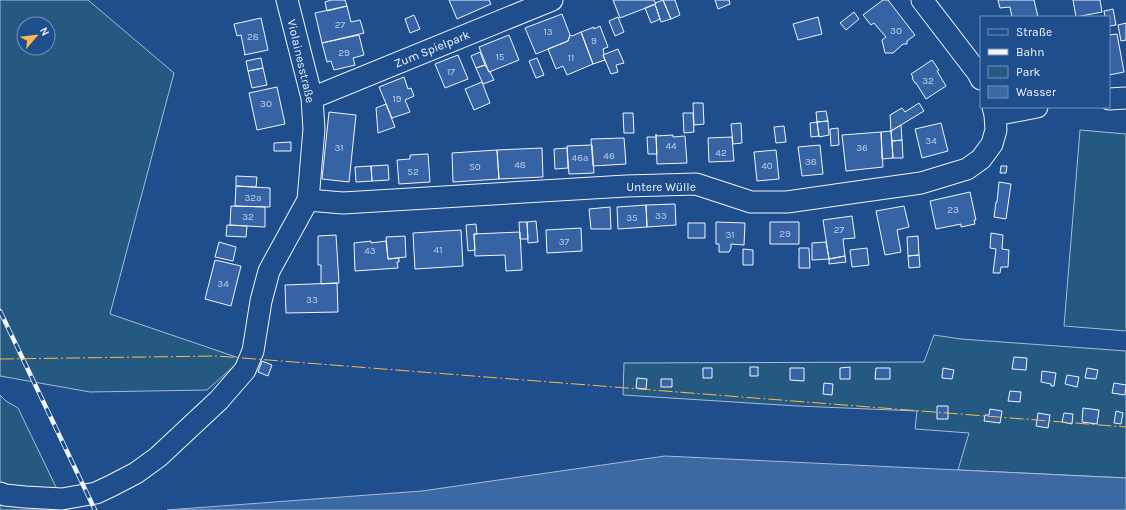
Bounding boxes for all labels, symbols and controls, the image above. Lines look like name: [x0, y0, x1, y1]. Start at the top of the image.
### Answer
north arrow: [16, 16, 56, 56]
legend: [980, 16, 1110, 108]
street label: Violainesstraße: [285, 18, 317, 104]
house number: 27: [335, 19, 346, 31]
text: N: [37, 25, 52, 38]
house number: 30: [890, 25, 902, 37]
text: Straße: [1016, 25, 1052, 39]
house number: 13: [543, 26, 553, 38]
street label: Zum Spielpark: [392, 27, 472, 71]
house number: 28: [247, 31, 259, 43]
house number: 9: [591, 35, 597, 47]
text: Bahn: [1016, 45, 1045, 59]
house number: 29: [338, 47, 350, 59]
house number: 15: [496, 51, 505, 63]
house number: 11: [568, 52, 574, 64]
text: Park: [1016, 65, 1041, 79]
house number: 17: [447, 66, 455, 78]
house number: 32: [922, 75, 934, 87]
text: Wasser: [1016, 85, 1057, 99]
house number: 19: [392, 93, 402, 105]
house number: 30: [260, 98, 272, 110]
house number: 34: [925, 135, 937, 147]
house number: 44: [665, 140, 677, 152]
house number: 31: [334, 142, 344, 154]
house number: 36: [856, 142, 868, 154]
house number: 42: [715, 147, 727, 159]
house number: 46: [603, 150, 615, 162]
house number: 46a: [572, 152, 588, 164]
house number: 38: [805, 156, 817, 168]
house number: 48: [514, 159, 526, 171]
house number: 40: [761, 160, 773, 172]
house number: 50: [469, 161, 481, 173]
house number: 52: [407, 166, 419, 178]
street label: Untere Wülle: [626, 180, 696, 194]
house number: 32a: [244, 192, 262, 204]
house number: 23: [947, 204, 959, 216]
house number: 33: [655, 210, 667, 222]
house number: 32: [242, 211, 254, 223]
house number: 35: [626, 212, 638, 224]
house number: 27: [834, 224, 845, 236]
house number: 29: [779, 228, 791, 240]
house number: 31: [725, 229, 735, 241]
house number: 37: [559, 236, 570, 248]
house number: 41: [434, 244, 442, 256]
house number: 43: [364, 245, 376, 257]
house number: 34: [217, 278, 229, 290]
house number: 33: [306, 294, 318, 306]

